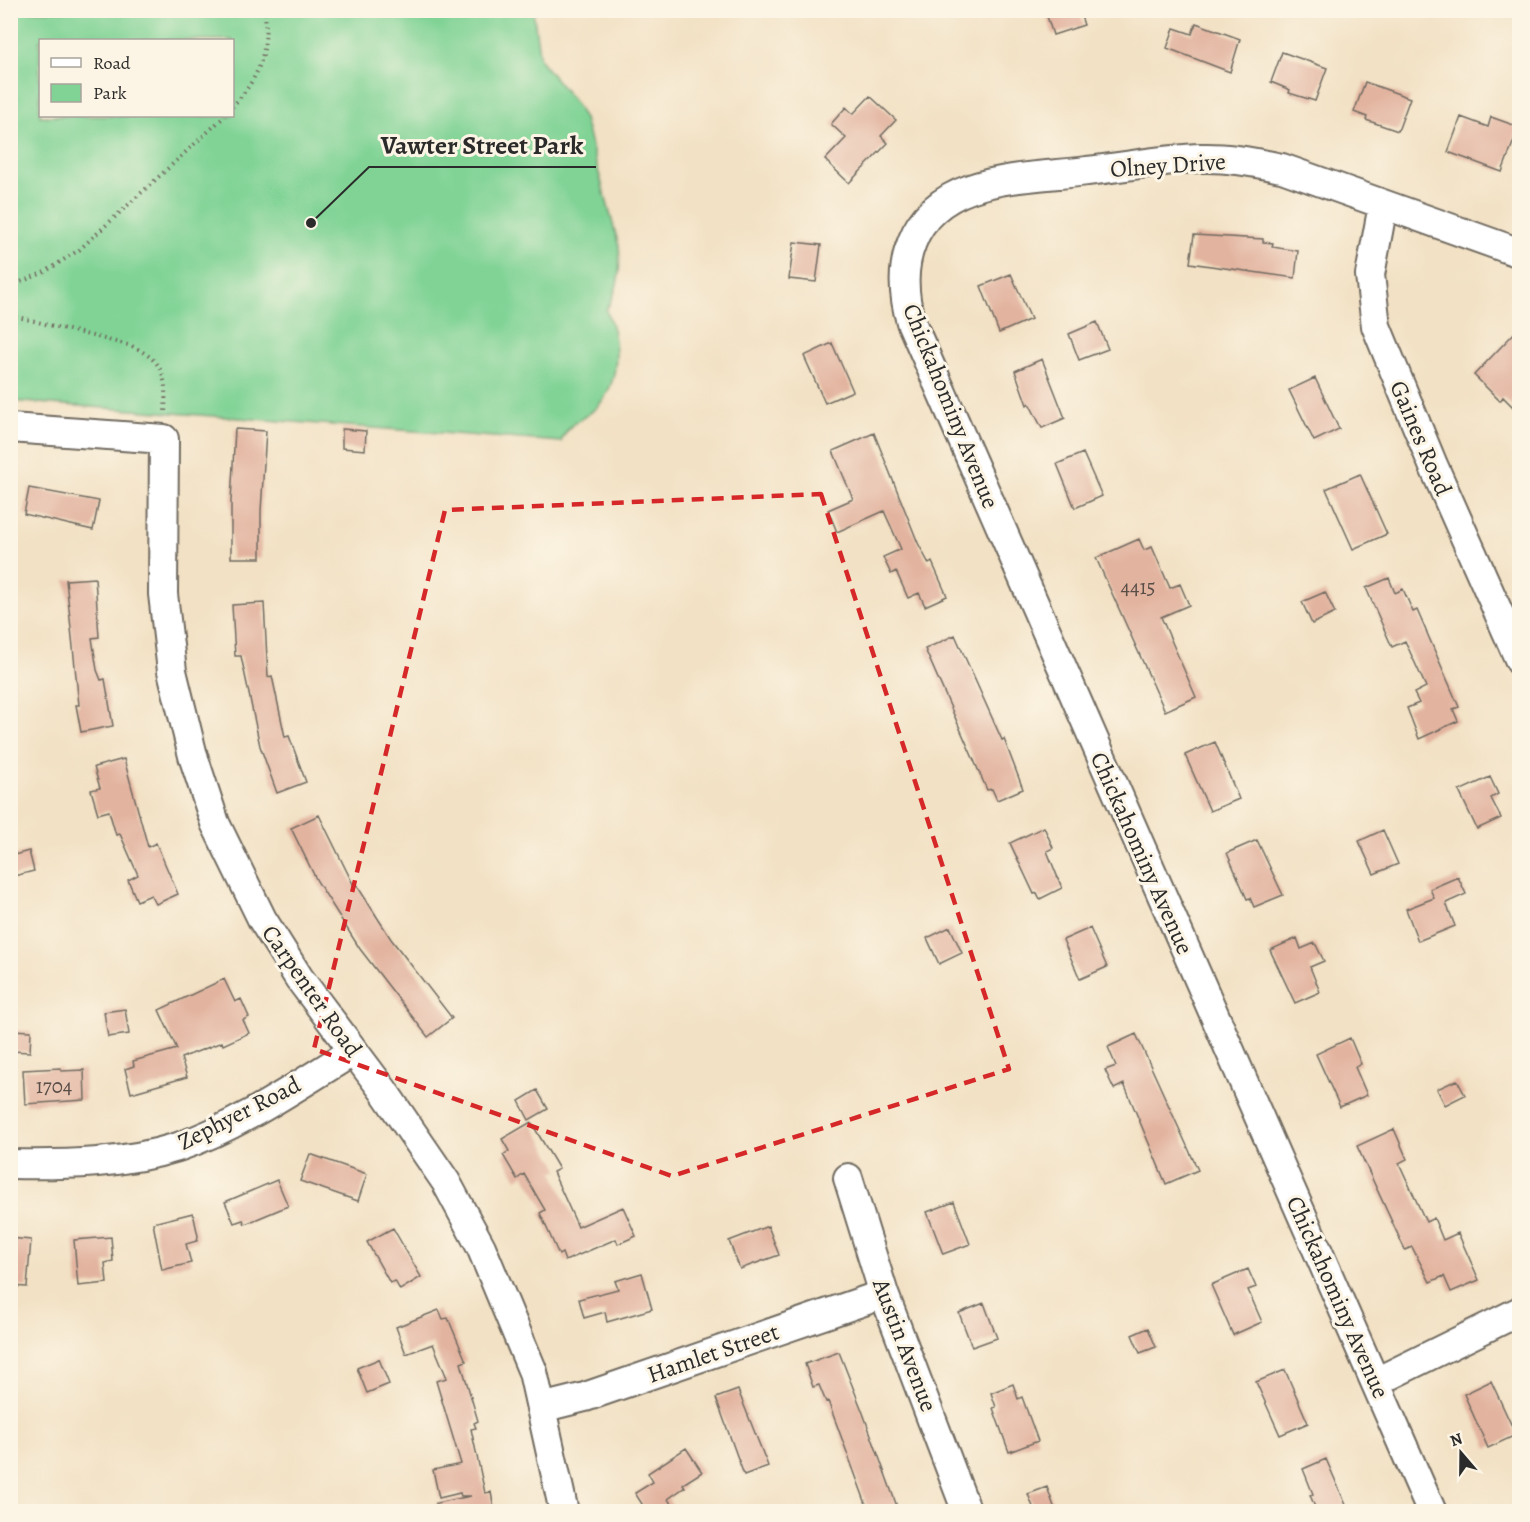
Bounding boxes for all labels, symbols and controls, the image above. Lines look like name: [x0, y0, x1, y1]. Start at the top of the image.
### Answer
legend: [39, 39, 234, 117]
text: Road: [93, 51, 131, 75]
text: Park: [93, 81, 127, 105]
callout: Vawter Street Park: [369, 123, 596, 167]
text: Vawter Street Park: [380, 128, 584, 163]
street label: Olney Drive: [1109, 145, 1227, 185]
street label: Chickahominy Avenue: [895, 299, 1007, 513]
street label: Gaines Road: [1382, 376, 1460, 500]
house number: 4415: [1120, 573, 1156, 601]
street label: Chickahominy Avenue: [1083, 747, 1201, 959]
street label: Carpenter Road: [255, 919, 369, 1064]
street label: Zephyer Road: [172, 1068, 306, 1158]
house number: 1704: [36, 1072, 72, 1100]
street label: Chickahominy Avenue: [1279, 1191, 1397, 1403]
street label: Austin Avenue: [865, 1273, 945, 1416]
street label: Hamlet Street: [643, 1316, 783, 1390]
north arrow: [1431, 1423, 1491, 1483]
text: N: [1447, 1427, 1466, 1452]

